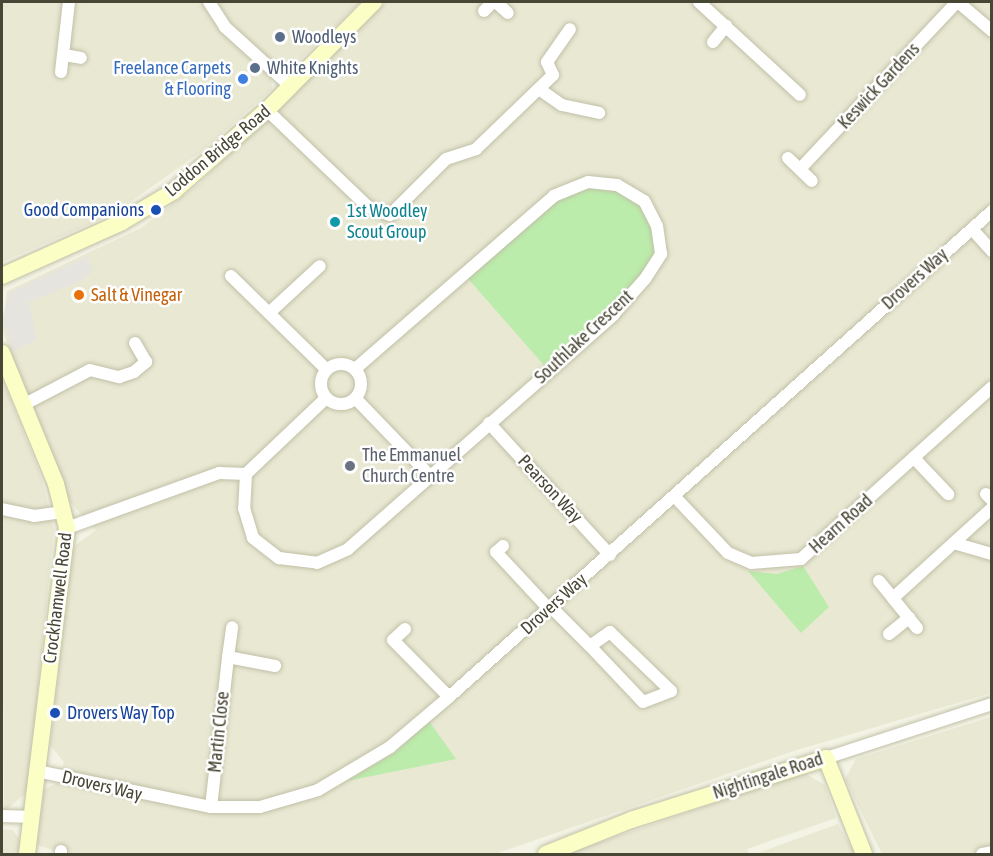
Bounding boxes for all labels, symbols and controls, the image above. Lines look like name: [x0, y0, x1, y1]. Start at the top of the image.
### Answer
place label: Woodleys: [292, 26, 356, 48]
marker: Woodleys: [273, 30, 287, 44]
street label: Keswick Gardens: [834, 38, 924, 134]
place label: White Knights: [267, 57, 358, 79]
place label: Freelance Carpets & Flooring: [113, 58, 231, 100]
marker: White Knights: [248, 61, 262, 75]
marker: Freelance Carpets & Flooring: [236, 72, 250, 86]
street label: Loddon Bridge Road: [161, 101, 275, 201]
place label: Good Companions: [24, 199, 144, 221]
place label: 1st Woodley Scout Group: [347, 201, 427, 244]
marker: Good Companions: [149, 203, 163, 217]
marker: 1st Woodley Scout Group: [328, 215, 342, 229]
street label: Drovers Way: [877, 244, 953, 314]
place label: Salt & Vinegar: [91, 284, 182, 306]
street label: Southlake Crescent: [530, 286, 638, 388]
marker: Salt & Vinegar: [72, 288, 86, 302]
place label: The Emmanuel Church Centre: [362, 445, 461, 488]
street label: Pearson Way: [513, 451, 587, 527]
marker: The Emmanuel Church Centre: [343, 459, 357, 473]
street label: Hearn Road: [805, 490, 877, 558]
street label: Crockhamwell Road: [39, 531, 77, 665]
street label: Drovers Way: [516, 569, 592, 639]
street label: Martin Close: [204, 690, 234, 774]
place label: Drovers Way Top: [67, 702, 175, 724]
marker: Drovers Way Top: [48, 706, 62, 720]
street label: Nightingale Road: [710, 748, 826, 804]
street label: Drovers Way: [60, 766, 144, 806]

